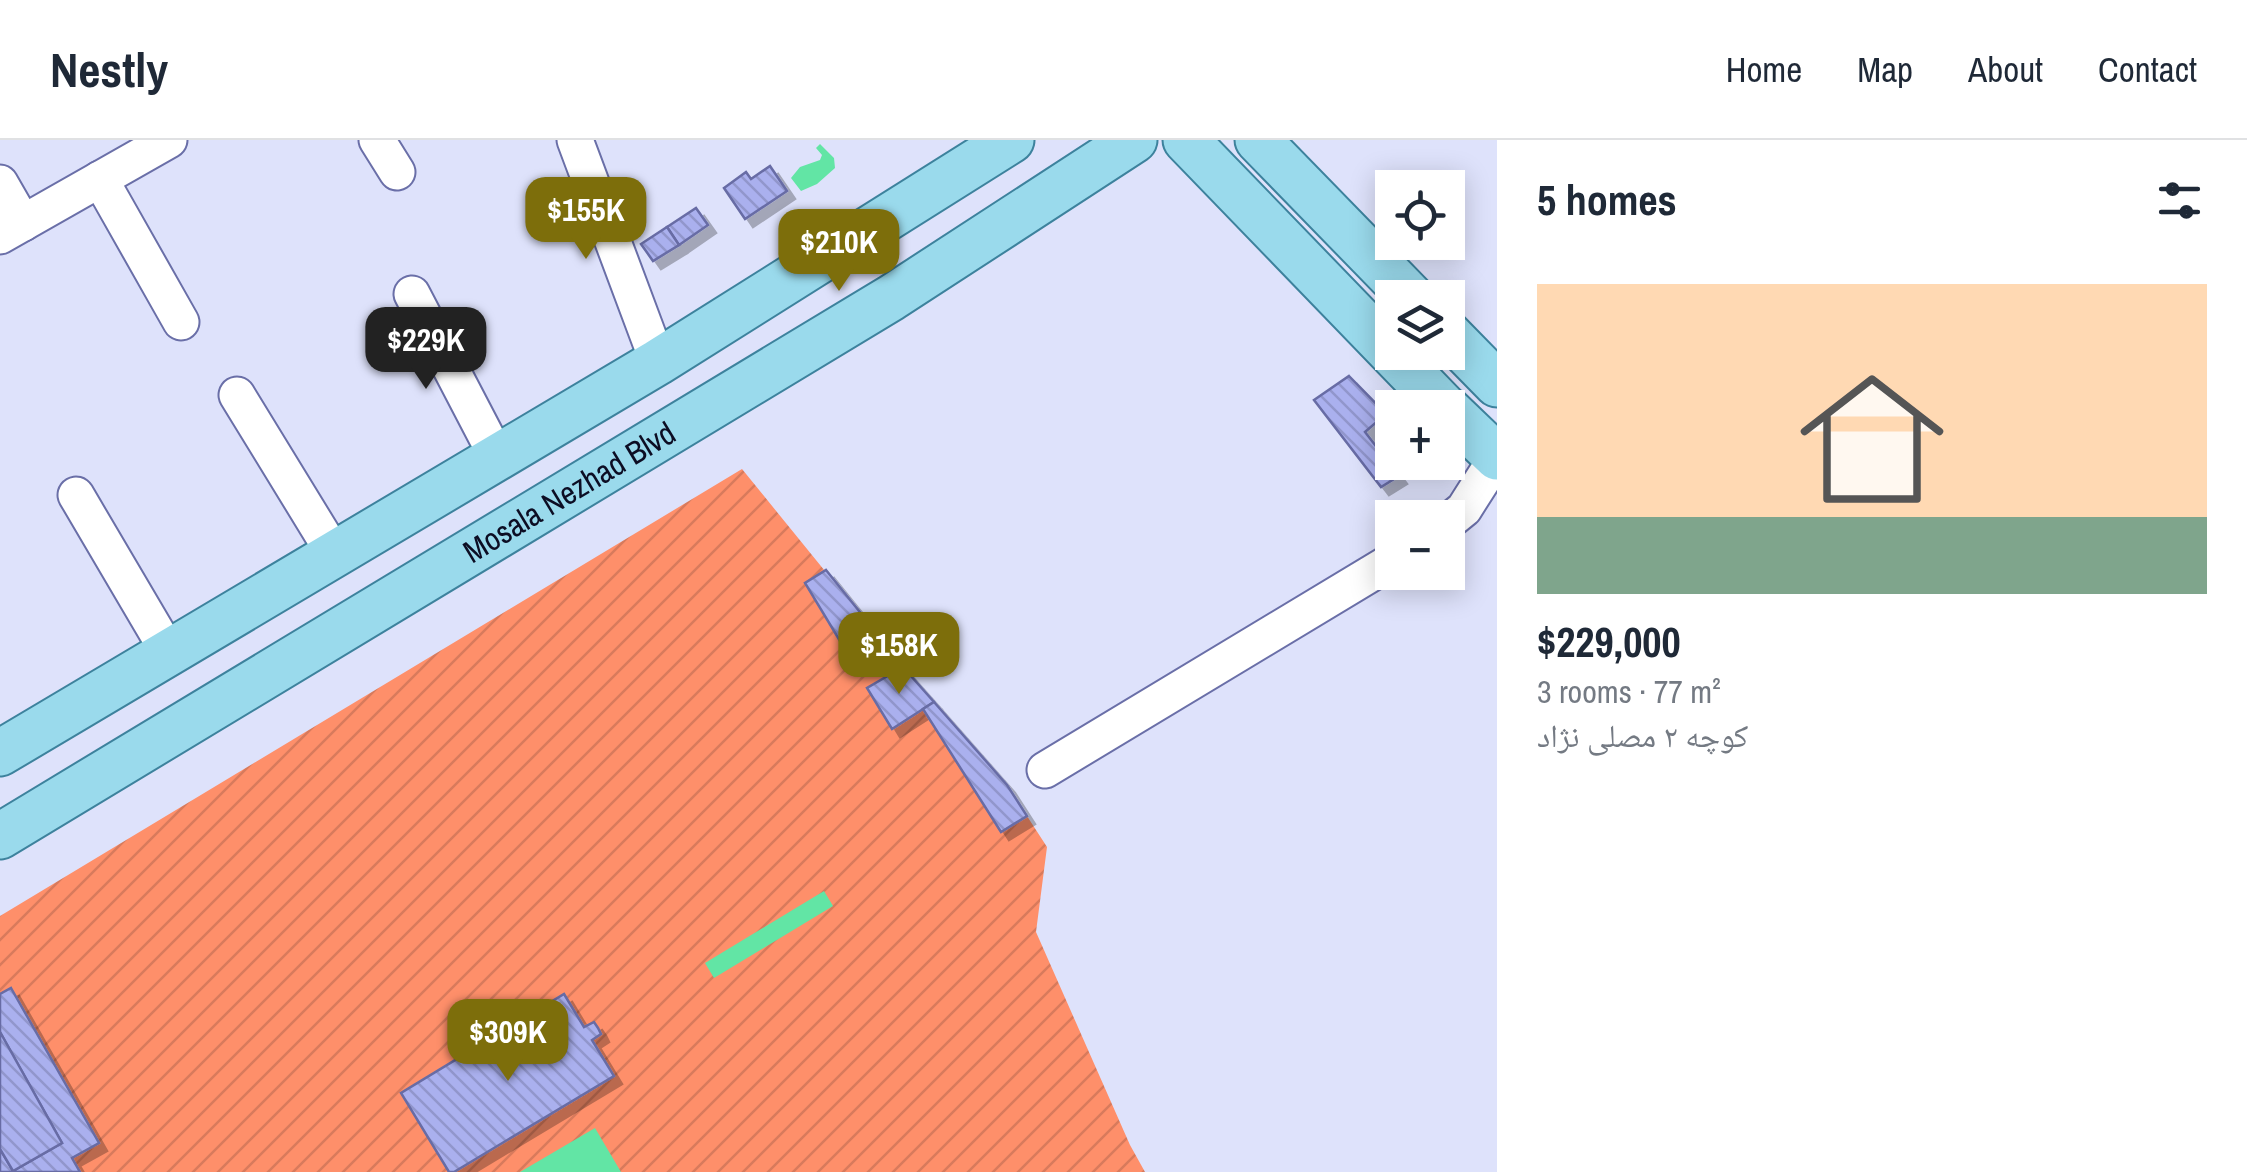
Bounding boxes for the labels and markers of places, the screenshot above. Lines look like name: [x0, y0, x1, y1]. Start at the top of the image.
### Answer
pin: $155K: [516, 177, 656, 262]
pin: $210K: [769, 209, 909, 294]
pin: $229K: [356, 307, 496, 392]
pin: $158K: [829, 612, 969, 697]
pin: $309K: [438, 999, 578, 1084]

